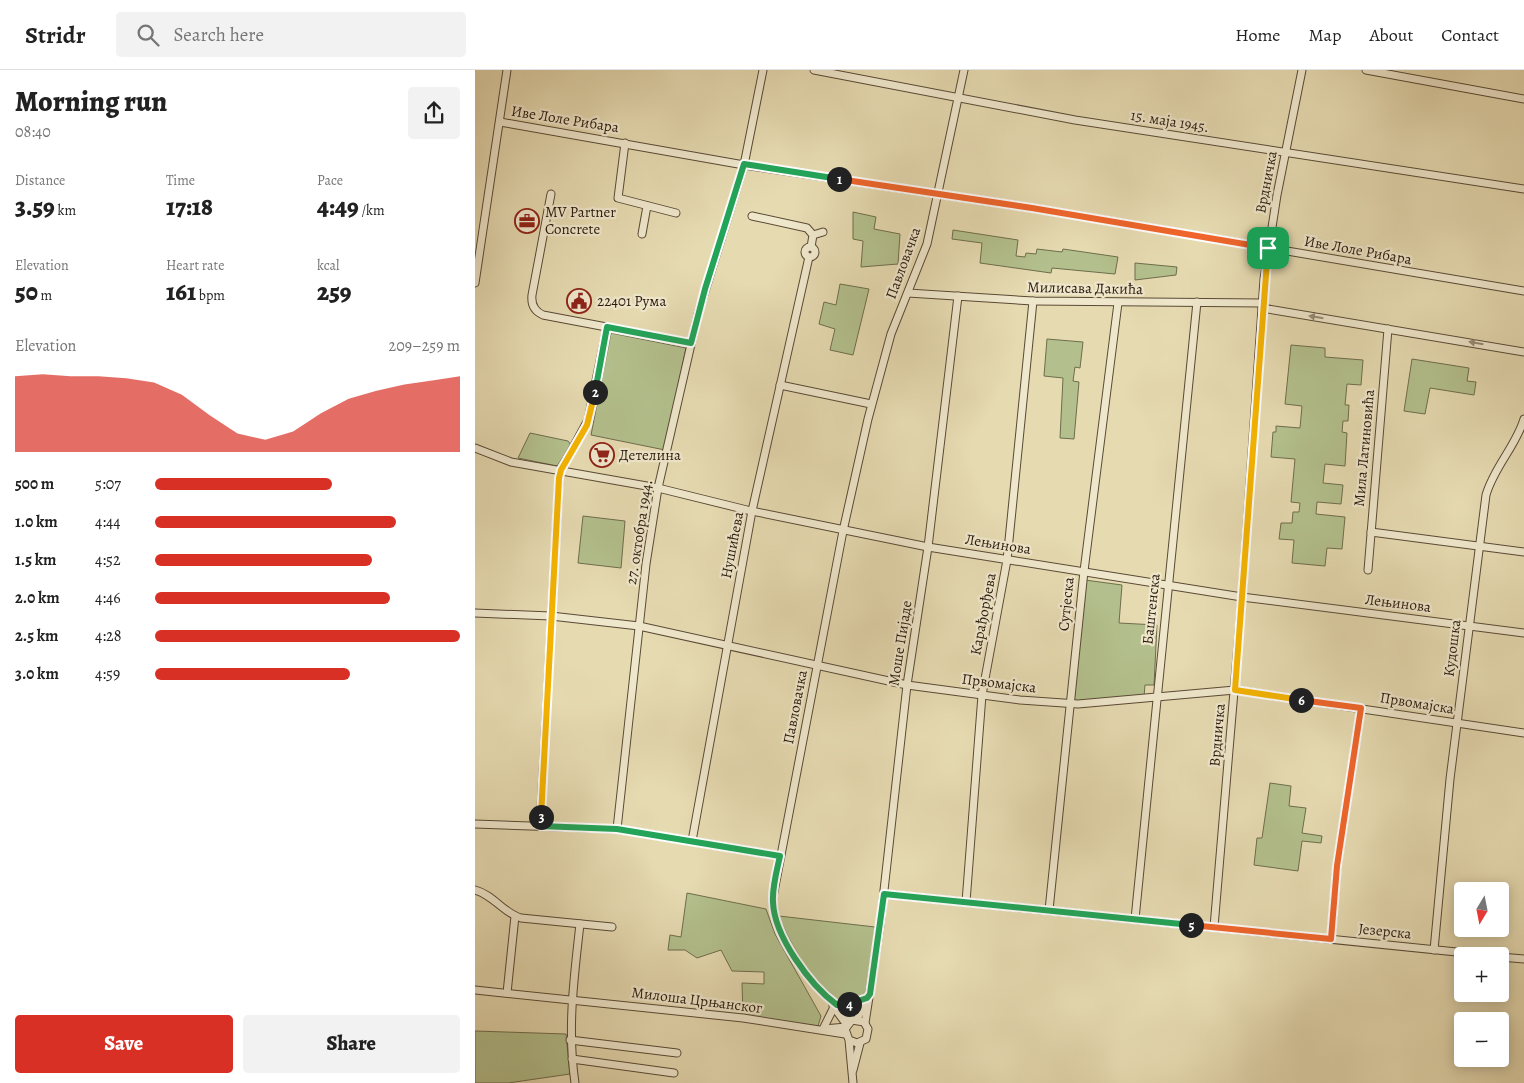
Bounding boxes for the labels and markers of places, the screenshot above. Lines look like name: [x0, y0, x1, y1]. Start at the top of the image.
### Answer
pin: 1: [827, 166, 851, 192]
place label: MV Partner Concrete: [545, 202, 616, 239]
office icon: MV Partner Concrete: [514, 208, 540, 234]
pin: [1247, 227, 1289, 269]
public building icon: 22401 Рума: [566, 288, 592, 314]
place label: 22401 Рума: [597, 291, 666, 311]
pin: 2: [583, 380, 607, 404]
supermarket icon: Детелина: [589, 442, 615, 468]
place label: Детелина: [619, 445, 681, 465]
pin: 6: [1289, 688, 1313, 712]
pin: 3: [529, 804, 553, 830]
pin: 5: [1179, 912, 1203, 938]
pin: 4: [837, 992, 861, 1016]

